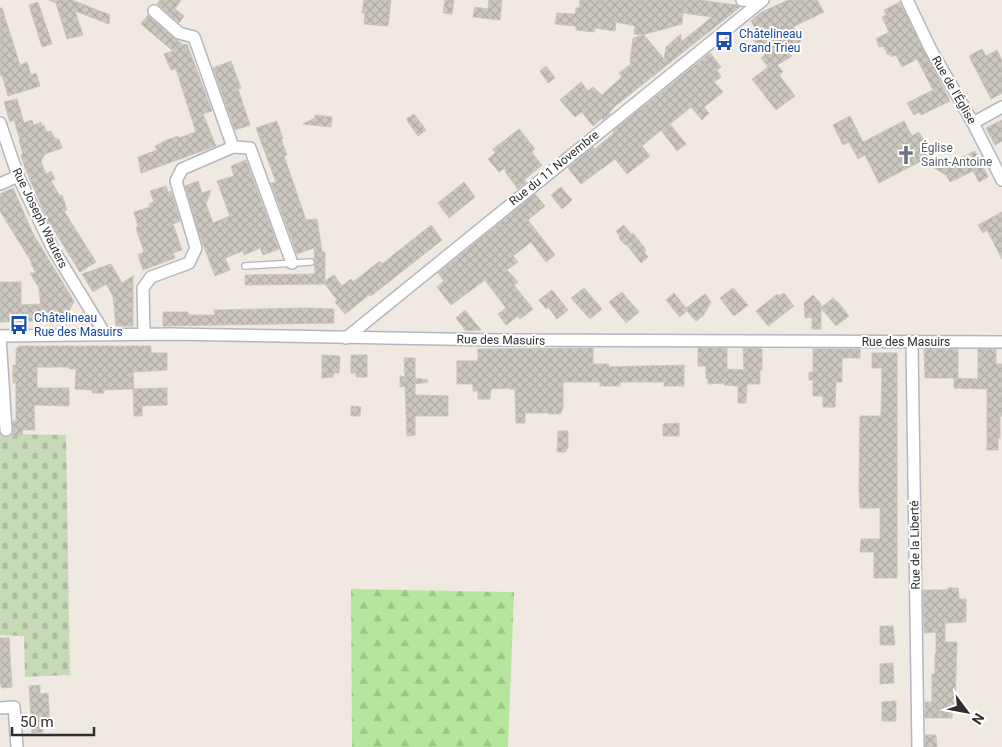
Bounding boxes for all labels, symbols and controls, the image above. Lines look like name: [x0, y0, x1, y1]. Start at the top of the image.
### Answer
place label: Châtelineau Grand Trieu: [739, 27, 802, 55]
bus stop icon: Châtelineau Grand Trieu: [713, 30, 735, 52]
street label: Rue de l'Église: [929, 53, 980, 127]
street label: Rue du 11 Novembre: [506, 128, 602, 208]
place label: Église Saint-Antoine: [921, 140, 992, 169]
church icon: Église Saint-Antoine: [895, 144, 917, 166]
street label: Rue Joseph Wauters: [10, 166, 70, 270]
place label: Châtelineau Rue des Masuirs: [34, 311, 123, 339]
bus stop icon: Châtelineau Rue des Masuirs: [8, 314, 30, 336]
street label: Rue des Masuirs: [457, 332, 545, 348]
street label: Rue des Masuirs: [862, 335, 950, 349]
street label: Rue de la Liberté: [907, 500, 923, 590]
north arrow: [942, 687, 992, 737]
scale bar: [12, 704, 95, 736]
text: N: [969, 710, 987, 727]
text: 50 m: [20, 713, 54, 731]

